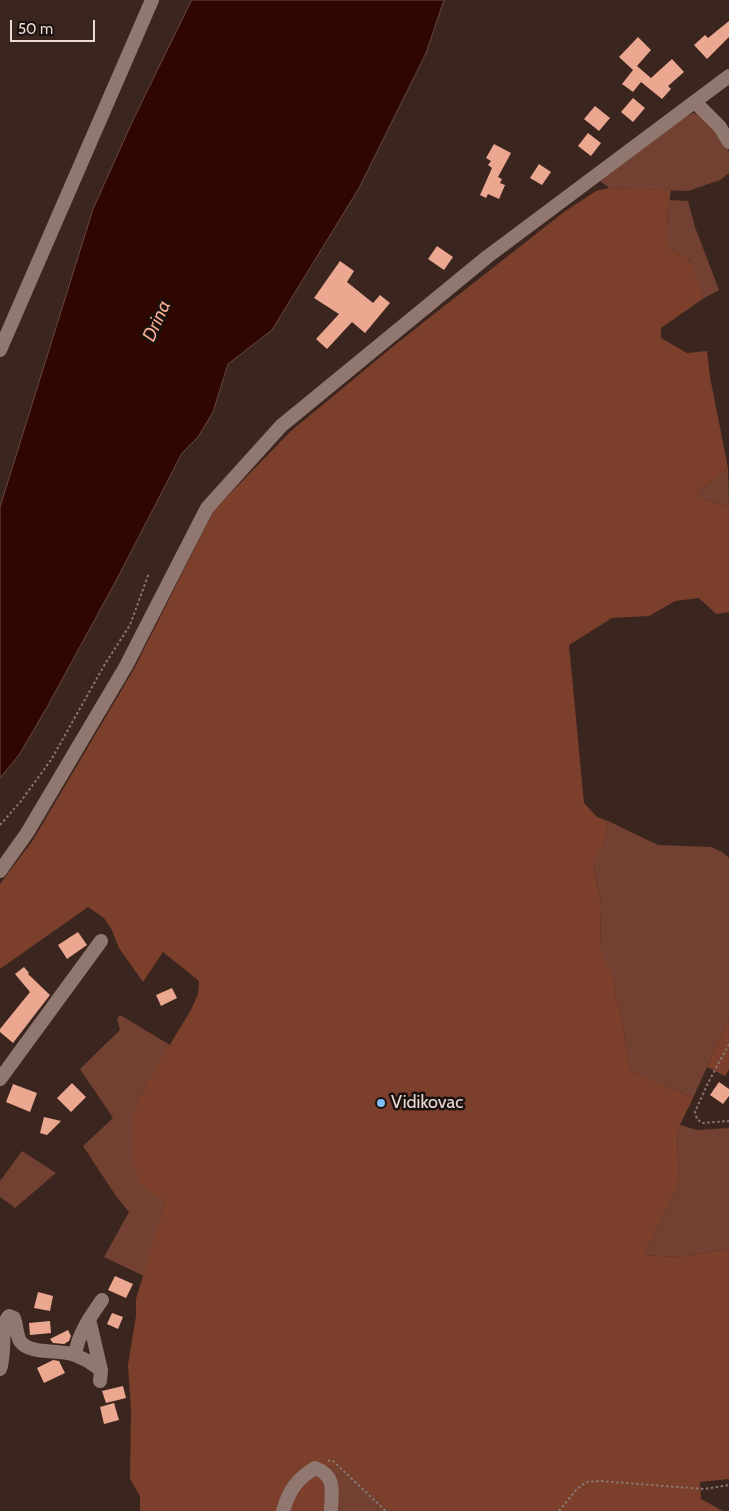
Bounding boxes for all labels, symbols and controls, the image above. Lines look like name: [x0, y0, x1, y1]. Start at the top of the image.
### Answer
scale bar: [12, 10, 98, 42]
text: 50 m: [18, 20, 53, 38]
water label: Drina: [138, 297, 176, 345]
place label: Vidikovac: [391, 1092, 463, 1114]
marker: Vidikovac: [375, 1097, 387, 1109]

